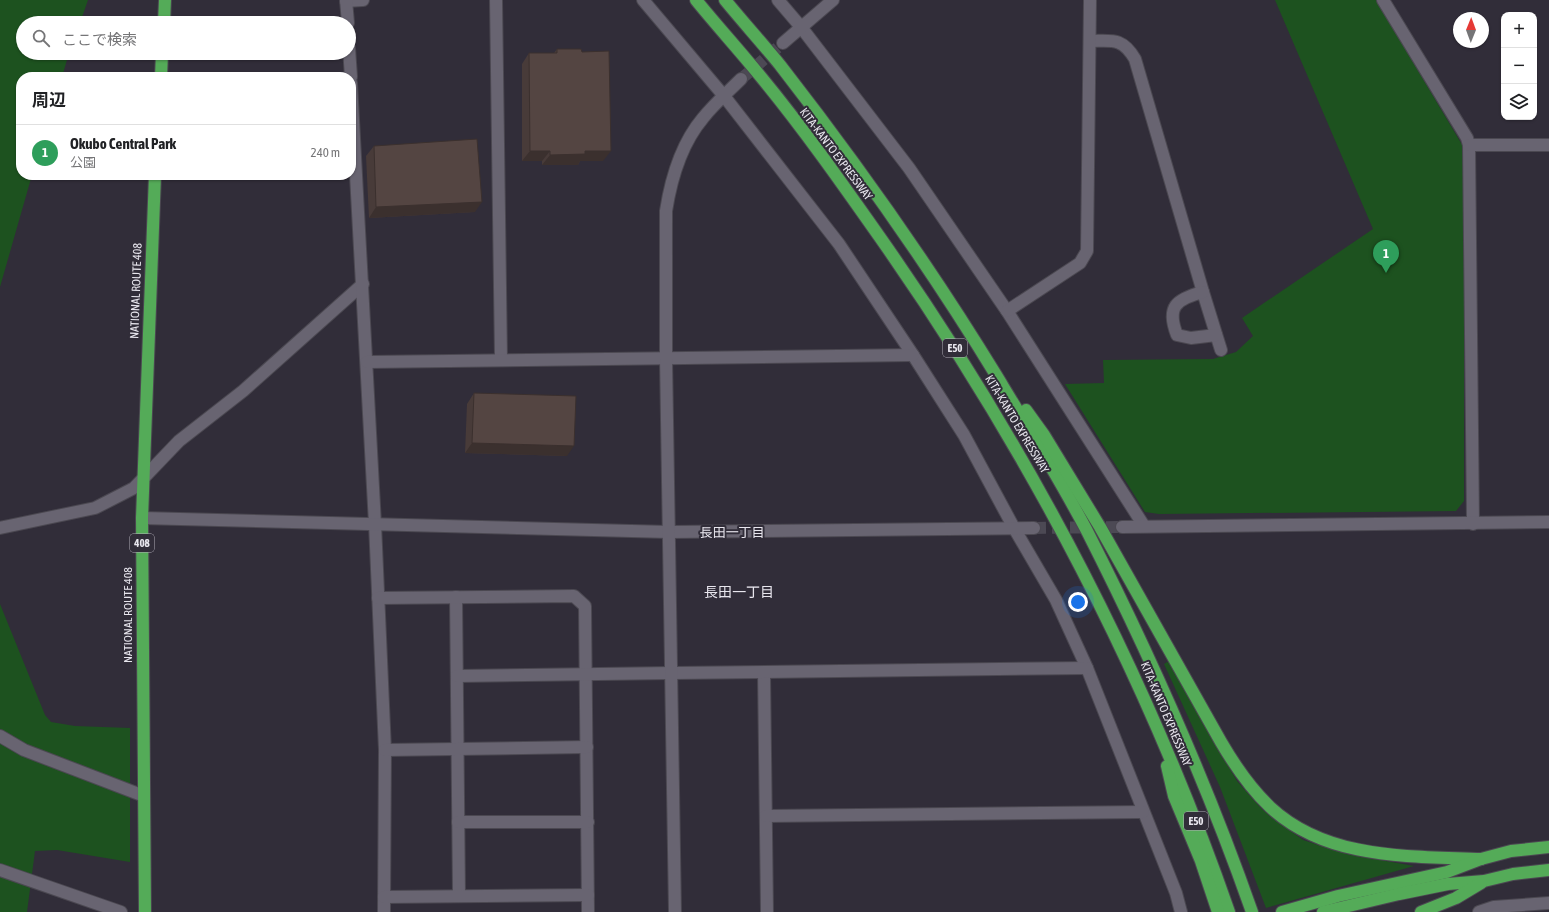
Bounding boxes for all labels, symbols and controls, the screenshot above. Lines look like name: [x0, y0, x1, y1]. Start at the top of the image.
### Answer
north arrow: [1453, 12, 1489, 48]
map controls: [1501, 12, 1537, 120]
button: +: [1501, 12, 1537, 48]
search box: [16, 16, 356, 60]
icon: search: [30, 27, 52, 49]
text: ここで検索: [62, 31, 137, 48]
button: −: [1501, 48, 1537, 84]
button: layers: [1501, 84, 1537, 120]
text: 周辺: [32, 90, 66, 110]
street label: KITA-KANTO EXPRESSWAY: [797, 105, 876, 203]
text: Okubo Central Park: [70, 135, 176, 152]
text: 1: [42, 145, 48, 160]
text: 240 m: [311, 145, 340, 160]
text: 公園: [70, 155, 96, 170]
pin: 1: [1373, 240, 1399, 273]
street label: NATIONAL ROUTE 408: [127, 242, 145, 339]
road number: E50: [943, 339, 967, 357]
street label: KITA-KANTO EXPRESSWAY: [982, 372, 1052, 476]
district label: 長田一丁目: [699, 525, 765, 540]
road number: 408: [130, 534, 154, 552]
street label: NATIONAL ROUTE 408: [121, 567, 135, 663]
district label: 長田一丁目: [704, 584, 774, 600]
your location: [1068, 592, 1088, 612]
street label: KITA-KANTO EXPRESSWAY: [1138, 660, 1195, 769]
road number: E50: [1184, 812, 1208, 830]

